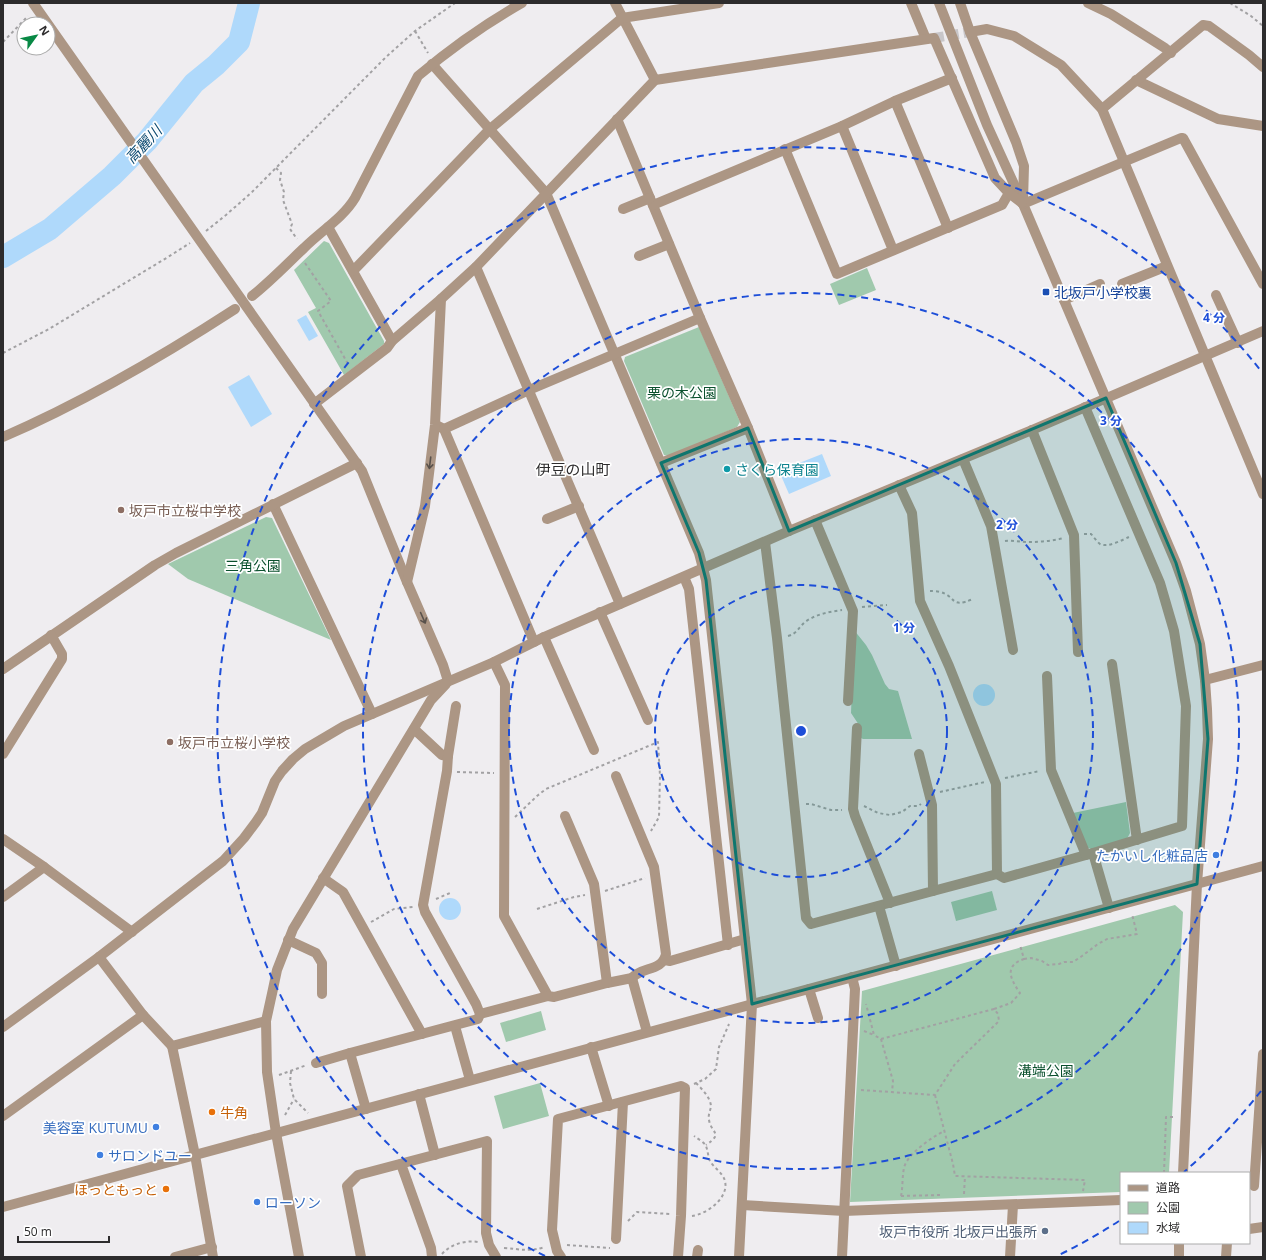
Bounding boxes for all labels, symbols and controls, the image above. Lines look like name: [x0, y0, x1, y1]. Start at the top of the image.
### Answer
north arrow: [16, 16, 56, 56]
text: N: [36, 22, 54, 38]
water label: 高麗川: [120, 119, 167, 167]
place label: 北坂戸小学校裏: [1054, 283, 1152, 302]
marker: 北坂戸小学校裏: [1041, 287, 1051, 297]
text: 4 分: [1203, 309, 1225, 326]
park label: 栗の木公園: [647, 383, 717, 402]
text: 3 分: [1100, 412, 1122, 429]
one-way arrow: [426, 457, 434, 470]
district label: 伊豆の山町: [535, 459, 611, 479]
place label: さくら保育園: [735, 460, 819, 479]
marker: さくら保育園: [722, 464, 732, 474]
place label: 坂戸市立桜中学校: [129, 501, 241, 520]
marker: 坂戸市立桜中学校: [116, 505, 126, 515]
text: 2 分: [996, 516, 1018, 533]
park label: 三角公園: [225, 556, 281, 575]
one-way arrow: [420, 612, 427, 624]
text: 1 分: [893, 619, 915, 636]
centre of rings: [794, 724, 808, 738]
place label: 坂戸市立桜小学校: [178, 733, 290, 752]
marker: 坂戸市立桜小学校: [165, 737, 175, 747]
place label: たかいし化粧品店: [1096, 846, 1208, 865]
marker: たかいし化粧品店: [1211, 850, 1221, 860]
park label: 溝端公園: [1018, 1061, 1074, 1080]
place label: 牛角: [220, 1103, 248, 1122]
marker: 牛角: [207, 1107, 217, 1117]
place label: 美容室 KUTUMU: [43, 1118, 148, 1137]
marker: 美容室 KUTUMU: [151, 1122, 161, 1132]
place label: サロンドユー: [108, 1146, 192, 1165]
marker: サロンドユー: [95, 1150, 105, 1160]
legend: [1120, 1172, 1250, 1244]
text: 道路: [1156, 1179, 1180, 1196]
place label: ほっともっと: [74, 1180, 158, 1199]
marker: ほっともっと: [161, 1184, 171, 1194]
place label: ローソン: [265, 1193, 321, 1212]
marker: ローソン: [252, 1197, 262, 1207]
text: 公園: [1156, 1199, 1180, 1216]
scale bar: [18, 1218, 109, 1244]
text: 水域: [1156, 1219, 1180, 1236]
place label: 坂戸市役所 北坂戸出張所: [879, 1222, 1037, 1241]
text: 50 m: [24, 1223, 52, 1240]
marker: 坂戸市役所 北坂戸出張所: [1040, 1226, 1050, 1236]

